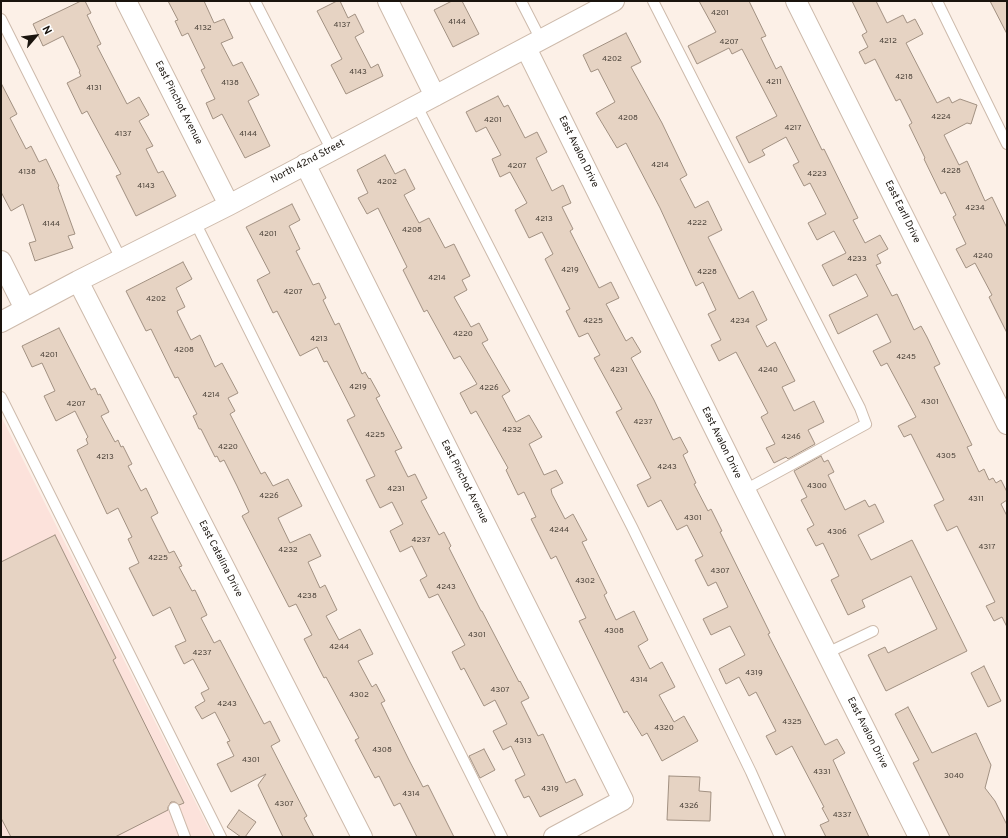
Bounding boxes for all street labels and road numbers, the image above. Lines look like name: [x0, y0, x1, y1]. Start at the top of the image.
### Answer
street label: East Pinchot Avenue: [152, 59, 204, 147]
street label: East Avalon Drive: [555, 114, 601, 190]
street label: North 42nd Street: [269, 137, 347, 187]
street label: East Earll Drive: [882, 179, 922, 245]
street label: East Avalon Drive: [698, 405, 744, 481]
street label: East Pinchot Avenue: [438, 438, 490, 526]
street label: East Catalina Drive: [195, 519, 245, 599]
street label: East Avalon Drive: [844, 695, 890, 771]

